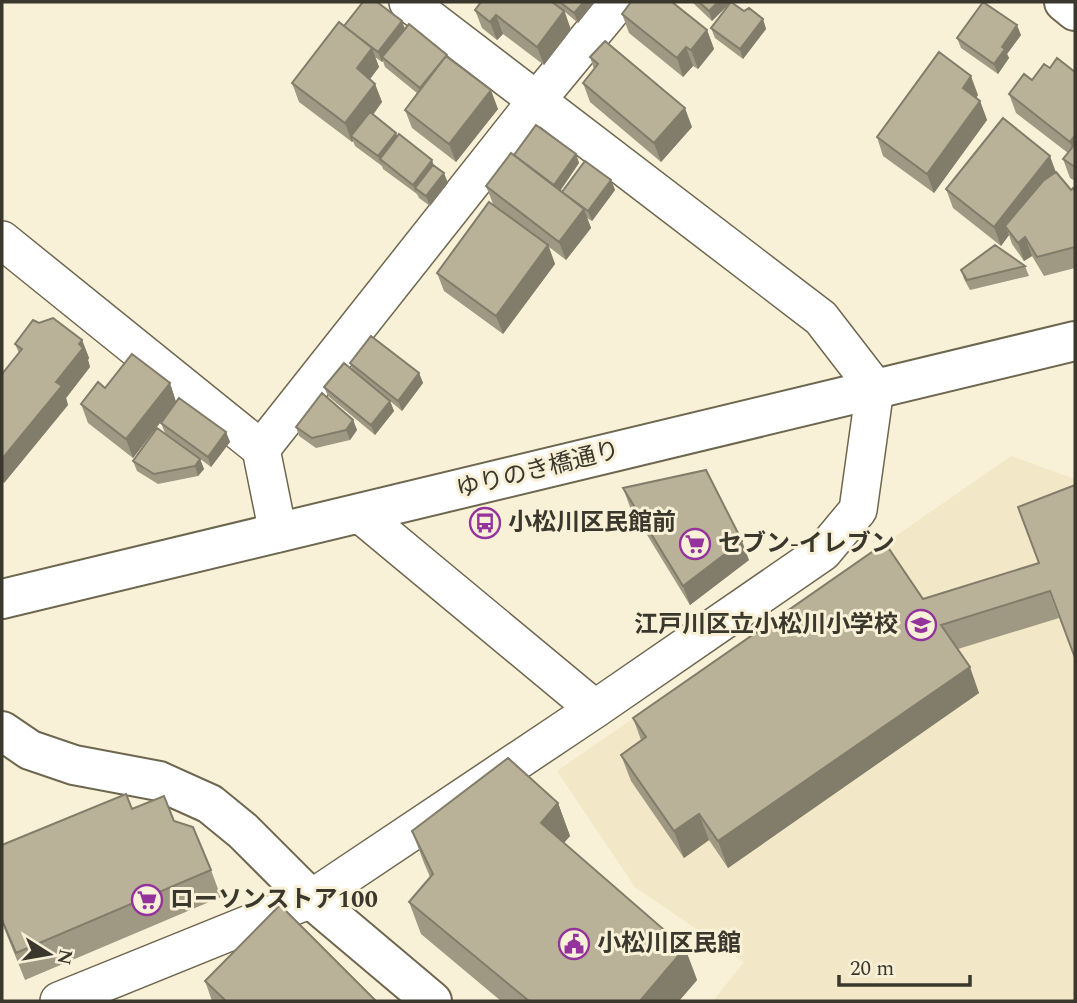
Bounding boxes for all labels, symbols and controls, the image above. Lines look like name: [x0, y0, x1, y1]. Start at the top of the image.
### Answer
street label: ゆりのき橋通り: [452, 432, 624, 508]
place label: 小松川区民館前: [508, 505, 676, 541]
bus stop icon: 小松川区民館前: [468, 506, 502, 540]
place label: セブン-イレブン: [718, 526, 895, 562]
supermarket icon: セブン-イレブン: [678, 527, 712, 561]
place label: 江戸川区立小松川小学校: [634, 607, 898, 643]
school or university icon: 江戸川区立小松川小学校: [904, 608, 938, 642]
place label: ローソンストア100: [170, 882, 378, 918]
supermarket icon: ローソンストア100: [130, 883, 164, 917]
north arrow: [14, 919, 84, 989]
place label: 小松川区民館: [597, 926, 741, 962]
public building icon: 小松川区民館: [557, 927, 591, 961]
scale bar: [839, 944, 970, 988]
text: N: [49, 947, 80, 967]
text: 20 m: [850, 953, 894, 985]

